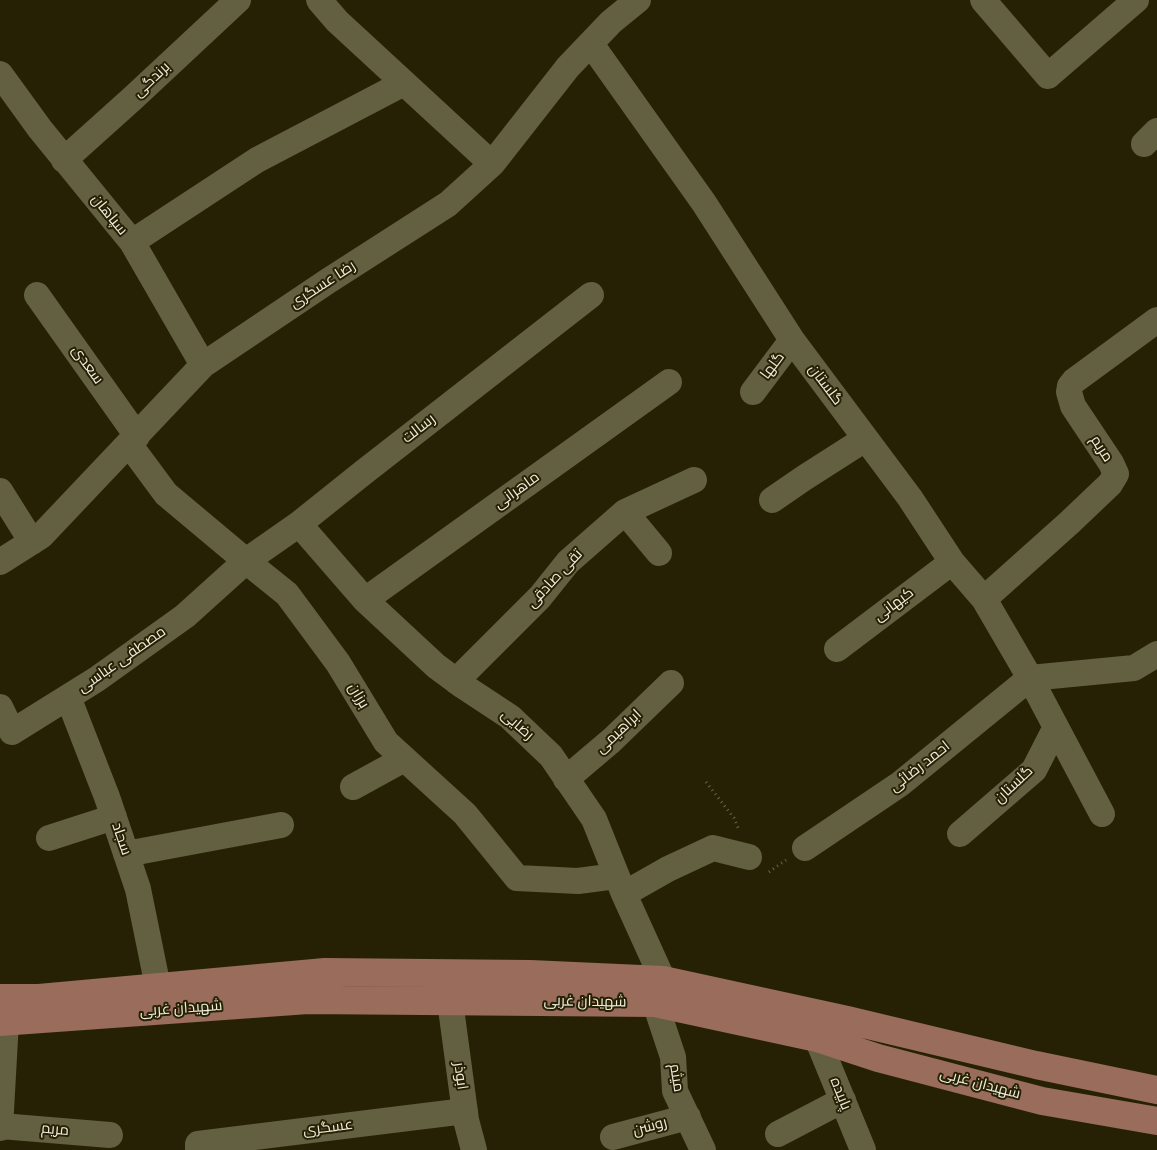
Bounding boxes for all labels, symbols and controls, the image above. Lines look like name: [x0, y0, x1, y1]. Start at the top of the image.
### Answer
street label: برندگی: [130, 58, 174, 102]
street label: سپاهان: [87, 191, 131, 239]
street label: رضا عسگری: [287, 257, 359, 313]
street label: سعدی: [67, 342, 107, 388]
street label: گلها: [757, 349, 789, 383]
street label: گلستان: [804, 361, 846, 409]
street label: رسالت: [399, 410, 439, 448]
street label: مریم: [1086, 432, 1116, 466]
street label: ماهرانی: [491, 468, 543, 514]
street label: تقی صادقی: [523, 546, 587, 612]
street label: کیهانی: [870, 584, 918, 626]
street label: مصطفی عباسی: [74, 623, 170, 697]
street label: برزان: [343, 680, 373, 712]
street label: رضایی: [497, 706, 537, 744]
street label: ابراهیمی: [592, 706, 646, 758]
street label: احمد رضائی: [886, 738, 954, 796]
street label: گلستان: [991, 763, 1037, 807]
street label: سجاد: [107, 820, 135, 858]
street label: شهیدان غربی: [543, 992, 627, 1012]
street label: شهیدان غربی: [139, 997, 223, 1021]
street label: ابوذر: [449, 1061, 471, 1091]
street label: میثم: [665, 1063, 687, 1093]
street label: شهیدان غربی: [938, 1065, 1022, 1103]
street label: پابیده: [825, 1075, 855, 1113]
street label: روشن: [631, 1114, 669, 1140]
street label: عسگری: [302, 1116, 354, 1140]
street label: مریم: [40, 1120, 70, 1140]

